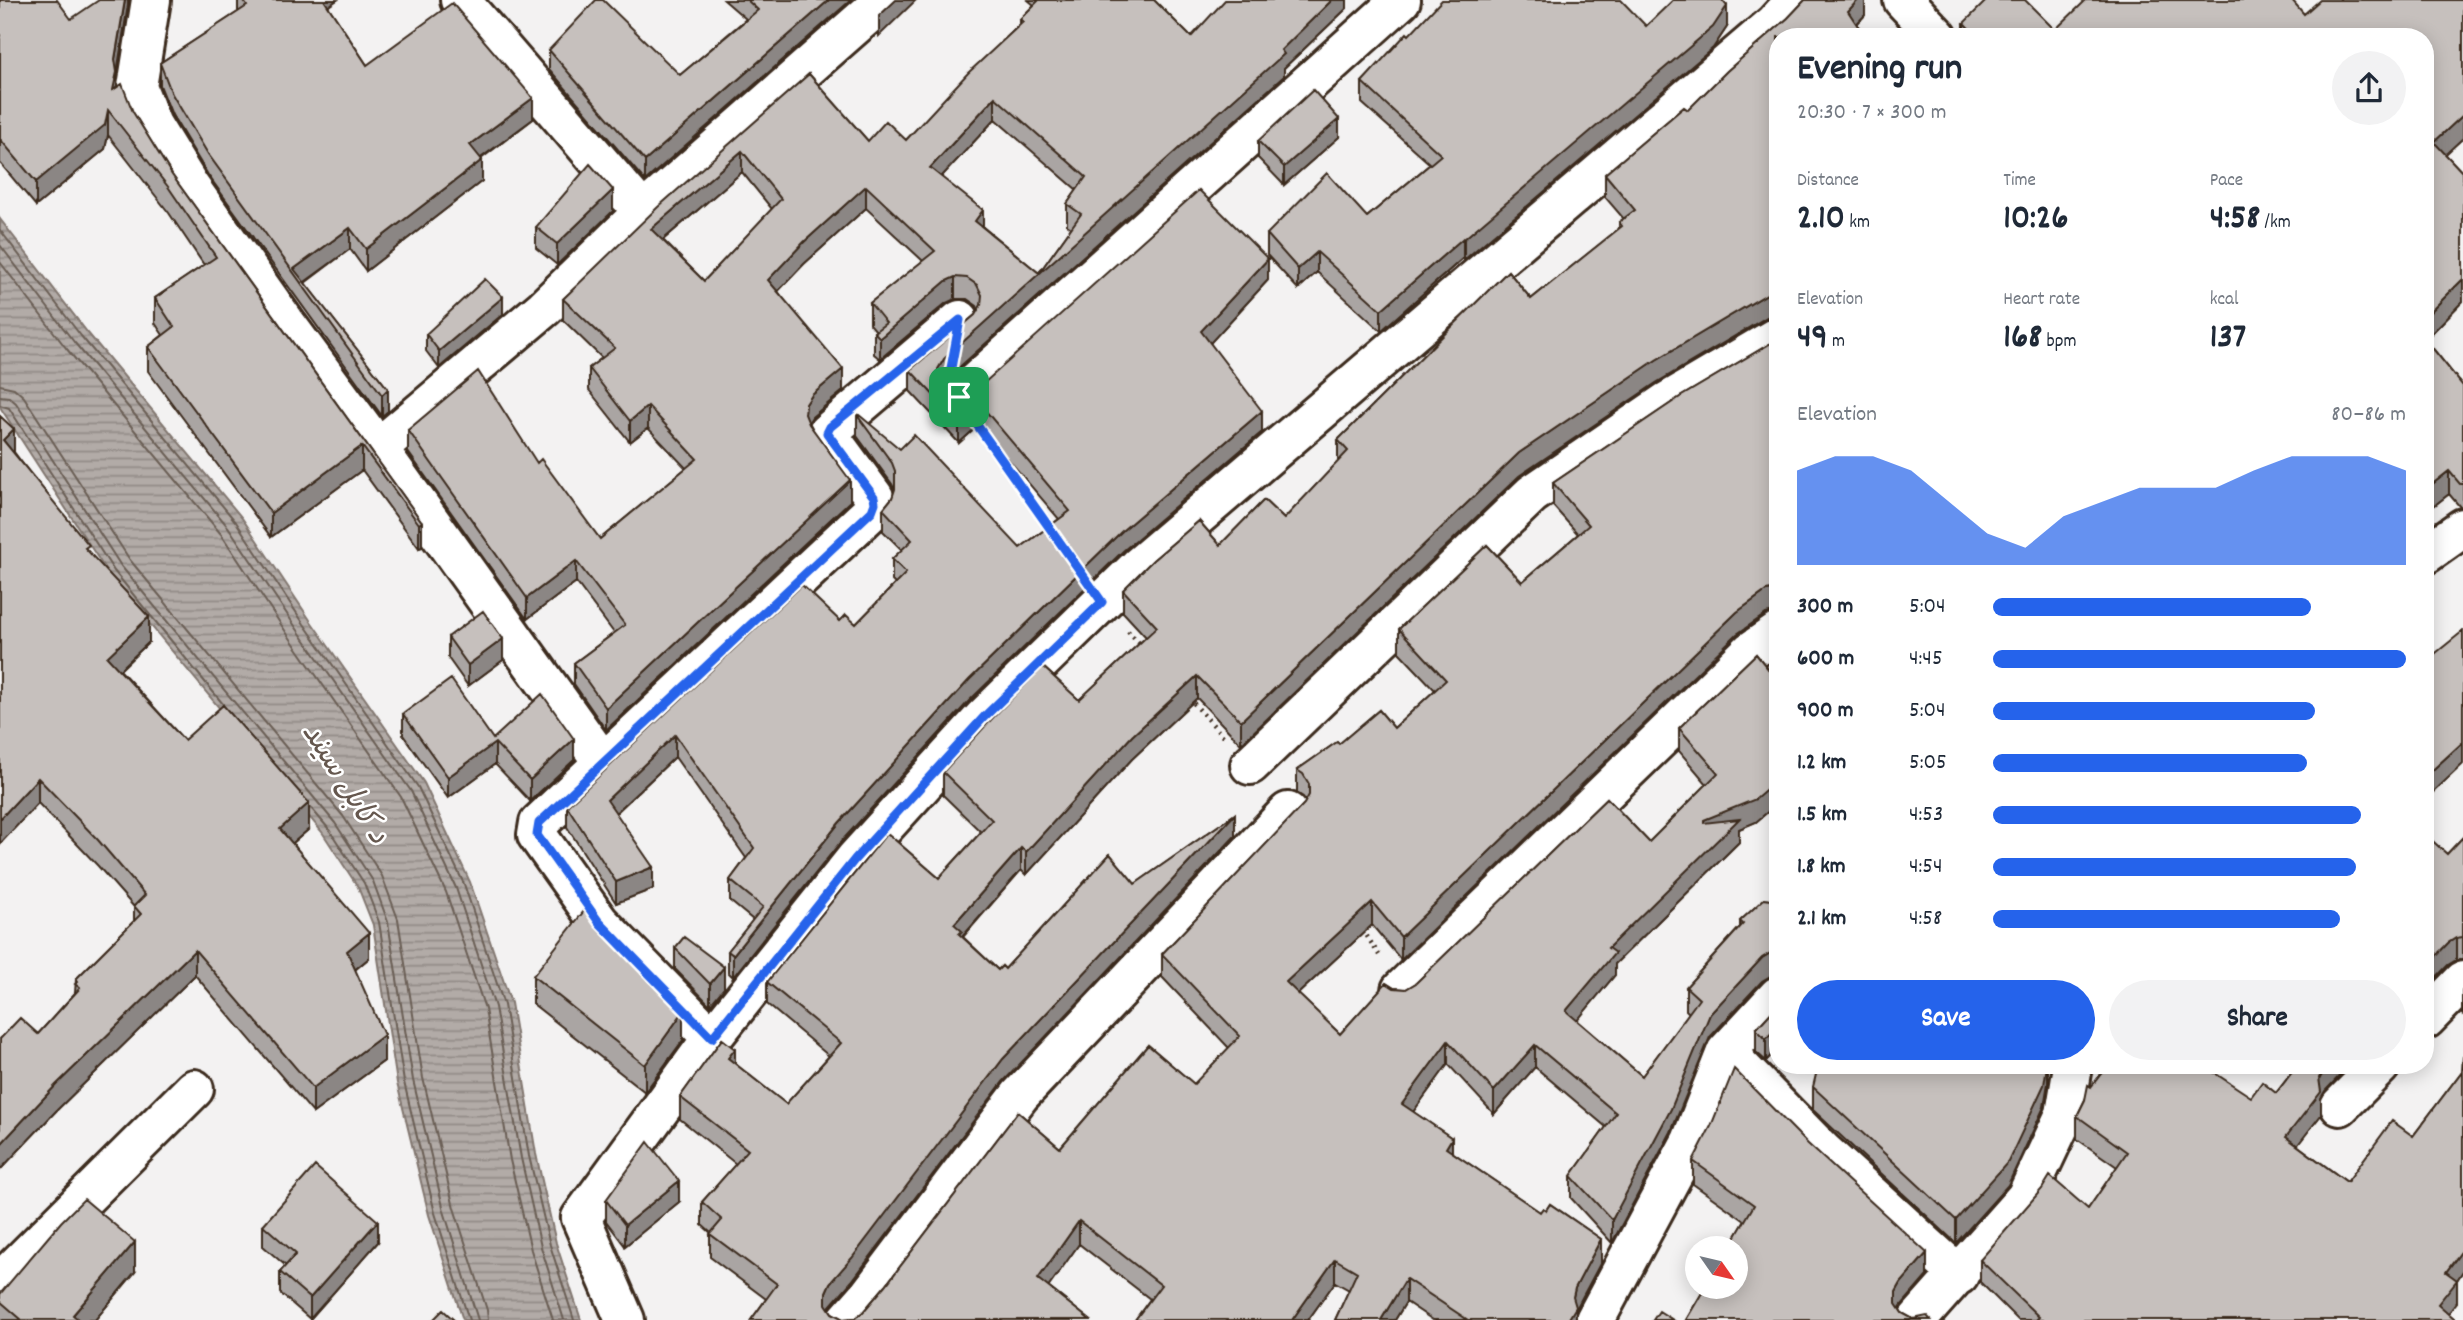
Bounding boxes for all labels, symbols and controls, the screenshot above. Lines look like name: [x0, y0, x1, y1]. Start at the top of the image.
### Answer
text: Evening run: [1797, 43, 1962, 98]
button: share: [2332, 51, 2406, 125]
text: 20:30 · 7 × 300 m: [1797, 97, 1947, 130]
text: Distance: [1797, 168, 1859, 195]
text: Time: [2003, 168, 2036, 195]
text: Pace: [2210, 168, 2243, 195]
text: 2.10: [1797, 195, 1845, 245]
text: 10:26: [2003, 195, 2068, 245]
text: 4:58: [2210, 195, 2260, 245]
text: km: [1845, 210, 1870, 237]
text: /km: [2260, 210, 2291, 237]
text: Elevation: [1797, 287, 1863, 314]
text: Heart rate: [2003, 287, 2080, 314]
text: kcal: [2210, 287, 2239, 314]
text: 49: [1797, 314, 1828, 364]
text: 168: [2003, 314, 2042, 364]
text: 137: [2210, 314, 2246, 364]
text: m: [1828, 329, 1845, 356]
text: bpm: [2042, 329, 2077, 356]
pin: [929, 367, 989, 427]
icon: arrive: [940, 378, 978, 416]
text: Elevation: [1797, 399, 1877, 432]
text: 80–86 m: [2331, 399, 2406, 432]
text: 300 m: [1797, 591, 1853, 624]
text: 5:04: [1909, 591, 1946, 624]
text: 600 m: [1797, 643, 1854, 676]
text: 4:45: [1909, 643, 1943, 676]
text: 900 m: [1797, 695, 1854, 728]
text: 5:04: [1909, 695, 1946, 728]
water label: د کابل سيند: [289, 716, 397, 854]
text: 1.2 km: [1797, 747, 1846, 780]
text: 5:05: [1909, 747, 1947, 780]
text: 1.5 km: [1797, 799, 1847, 832]
text: 4:53: [1909, 799, 1943, 832]
text: 1.8 km: [1797, 851, 1846, 884]
text: 4:54: [1909, 851, 1943, 884]
text: 2.1 km: [1797, 903, 1846, 936]
text: 4:58: [1909, 903, 1942, 936]
button: Save: [1797, 980, 2095, 1060]
button: Share: [2109, 980, 2406, 1060]
north arrow: [1685, 1236, 1748, 1298]
map controls: [1685, 1236, 1748, 1299]

